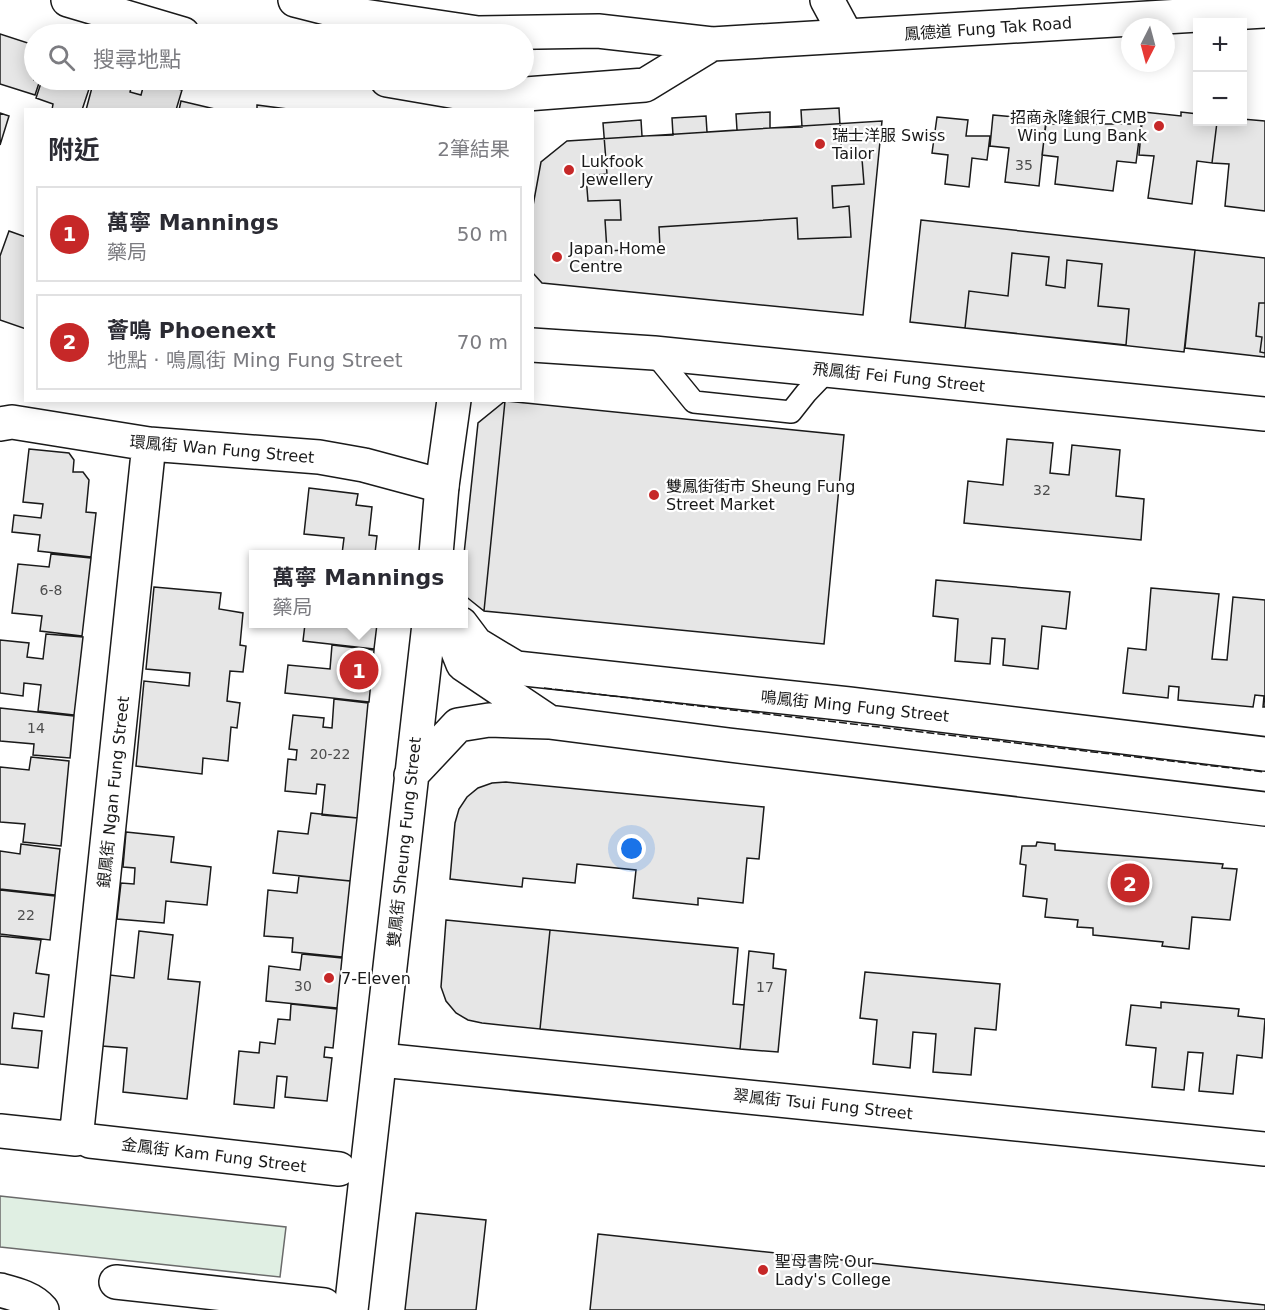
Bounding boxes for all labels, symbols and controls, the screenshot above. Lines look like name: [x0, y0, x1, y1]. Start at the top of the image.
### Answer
street label: 鳳德道 Fung Tak Road: [903, 13, 1073, 44]
north arrow: [1121, 18, 1175, 72]
map controls: [1193, 18, 1247, 126]
button: +: [1193, 18, 1247, 72]
search box: [24, 24, 534, 90]
icon: search: [45, 41, 78, 74]
text: 搜尋地點: [93, 47, 181, 72]
button: −: [1193, 72, 1247, 126]
place label: 招商永隆銀行 CMB Wing Lung Bank: [1010, 108, 1148, 145]
marker: 招商永隆銀行 CMB Wing Lung Bank: [1152, 119, 1166, 133]
place label: 瑞士洋服 Swiss Tailor: [831, 126, 945, 163]
text: 附近: [48, 135, 100, 165]
text: 2筆結果: [437, 137, 510, 161]
marker: 瑞士洋服 Swiss Tailor: [813, 137, 827, 151]
place label: Lukfook Jewellery: [580, 152, 653, 189]
house number: 35: [1015, 157, 1033, 173]
marker: Lukfook Jewellery: [562, 163, 576, 177]
text: 萬寧 Mannings: [107, 210, 279, 235]
text: 1: [63, 222, 76, 246]
text: 50 m: [457, 222, 508, 246]
place label: Japan Home Centre: [568, 239, 666, 276]
text: 藥局: [107, 240, 147, 264]
marker: Japan Home Centre: [550, 250, 564, 264]
text: 薈鳴 Phoenext: [107, 318, 276, 343]
text: 2: [63, 330, 76, 354]
text: 70 m: [457, 330, 508, 354]
text: 地點 · 鳴鳳街 Ming Fung Street: [107, 348, 403, 372]
street label: 飛鳳街 Fei Fung Street: [812, 359, 986, 396]
street label: 環鳳街 Wan Fung Street: [129, 432, 315, 467]
place label: 雙鳳街街市 Sheung Fung Street Market: [666, 477, 856, 514]
house number: 32: [1033, 482, 1051, 498]
marker: 雙鳳街街市 Sheung Fung Street Market: [647, 488, 661, 502]
popup: [249, 550, 468, 628]
text: 萬寧 Mannings: [273, 565, 444, 590]
house number: 6-8: [40, 582, 62, 598]
text: 藥局: [273, 595, 313, 619]
pin: 1: [340, 648, 378, 692]
street label: 鳴鳳街 Ming Fung Street: [760, 687, 950, 726]
street label: 銀鳳街 Ngan Fung Street: [94, 695, 133, 889]
house number: 14: [27, 720, 45, 736]
street label: 雙鳳街 Sheung Fung Street: [384, 736, 425, 948]
house number: 20-22: [310, 746, 350, 762]
your location: [617, 834, 646, 863]
pin: 2: [1110, 860, 1150, 906]
house number: 22: [17, 907, 35, 923]
place label: 7-Eleven: [341, 969, 411, 988]
marker: 7-Eleven: [322, 971, 336, 985]
house number: 30: [294, 978, 312, 994]
house number: 17: [756, 979, 774, 995]
street label: 翠鳳街 Tsui Fung Street: [732, 1086, 914, 1123]
street label: 金鳳街 Kam Fung Street: [120, 1135, 308, 1176]
place label: 聖母書院 Our Lady's College: [775, 1252, 891, 1289]
marker: 聖母書院 Our Lady's College: [756, 1263, 770, 1277]

